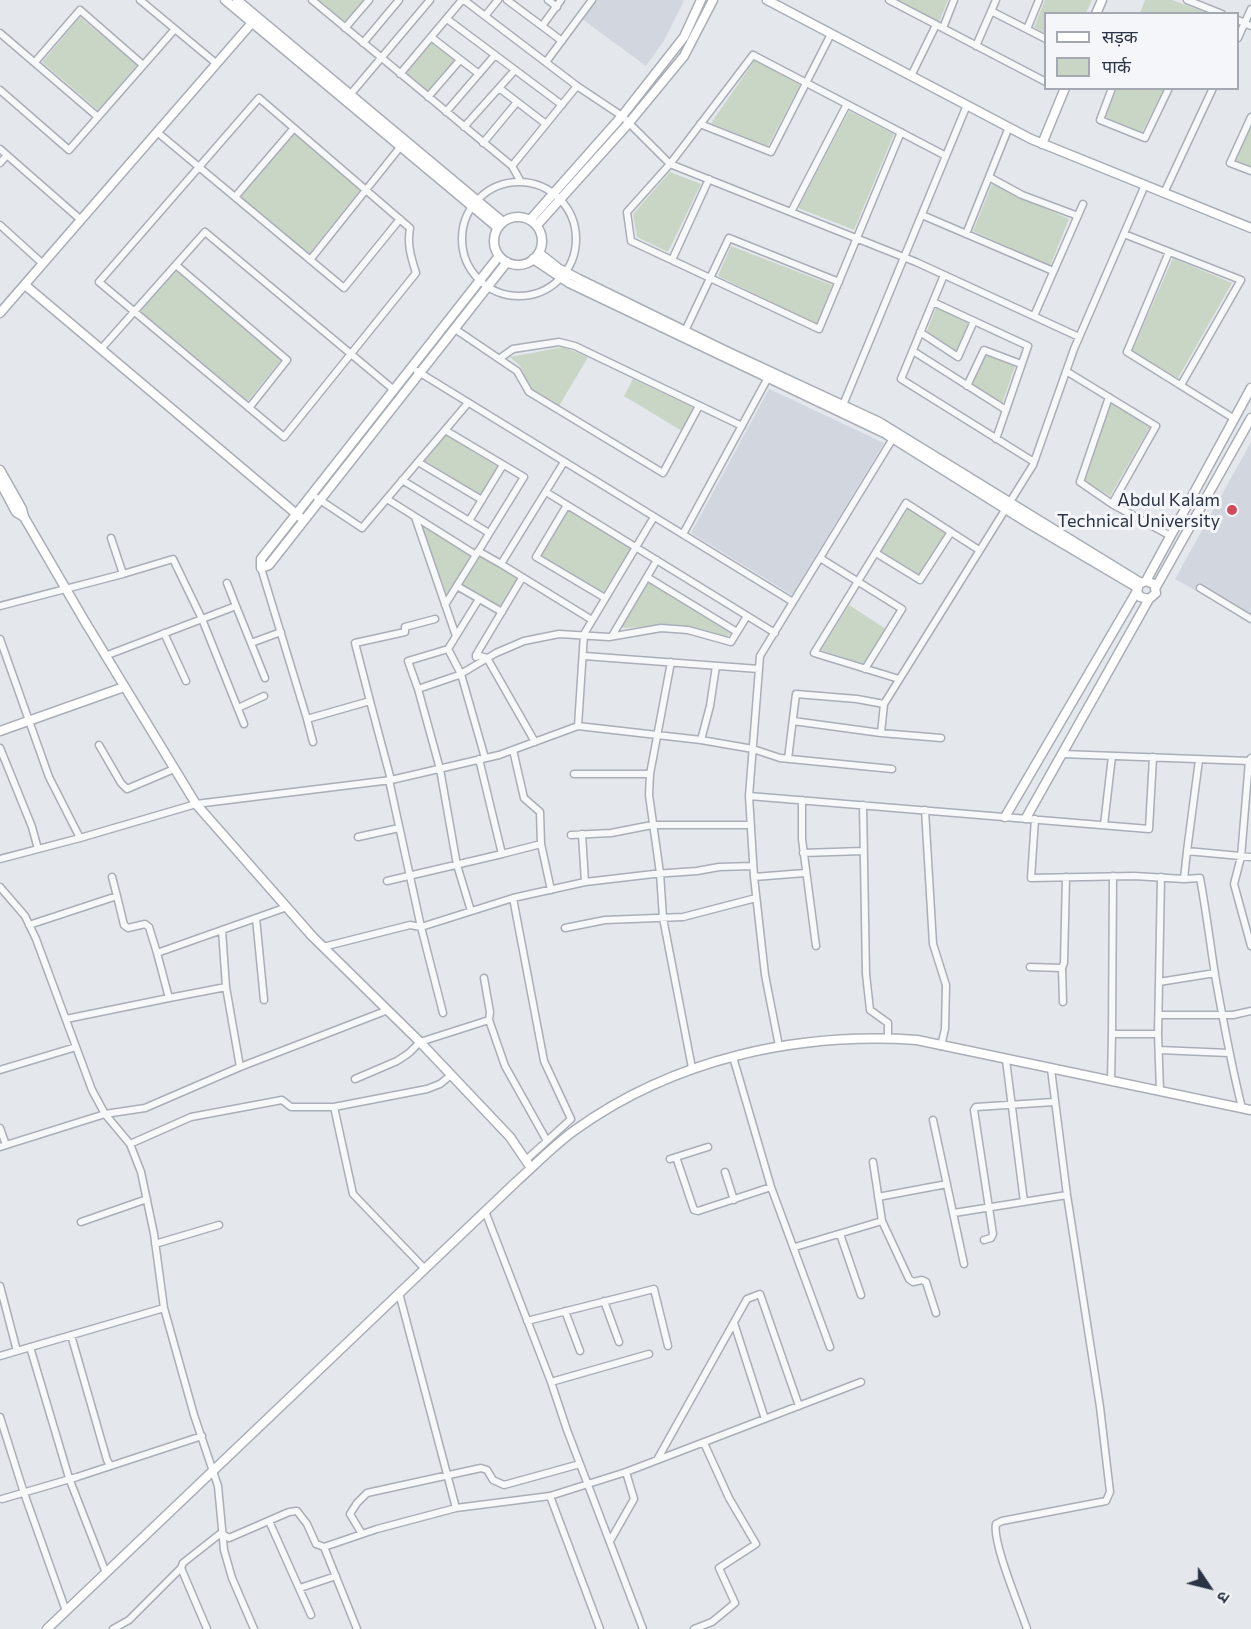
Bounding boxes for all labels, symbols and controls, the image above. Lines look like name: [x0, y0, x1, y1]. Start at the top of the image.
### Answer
legend: [1044, 12, 1239, 90]
text: सड़क: [1102, 25, 1138, 47]
text: पार्क: [1102, 55, 1131, 77]
place label: Abdul Kalam Technical University: [1057, 489, 1220, 532]
marker: Abdul Kalam Technical University: [1225, 503, 1239, 517]
north arrow: [1179, 1557, 1239, 1617]
text: उ: [1214, 1588, 1235, 1607]

